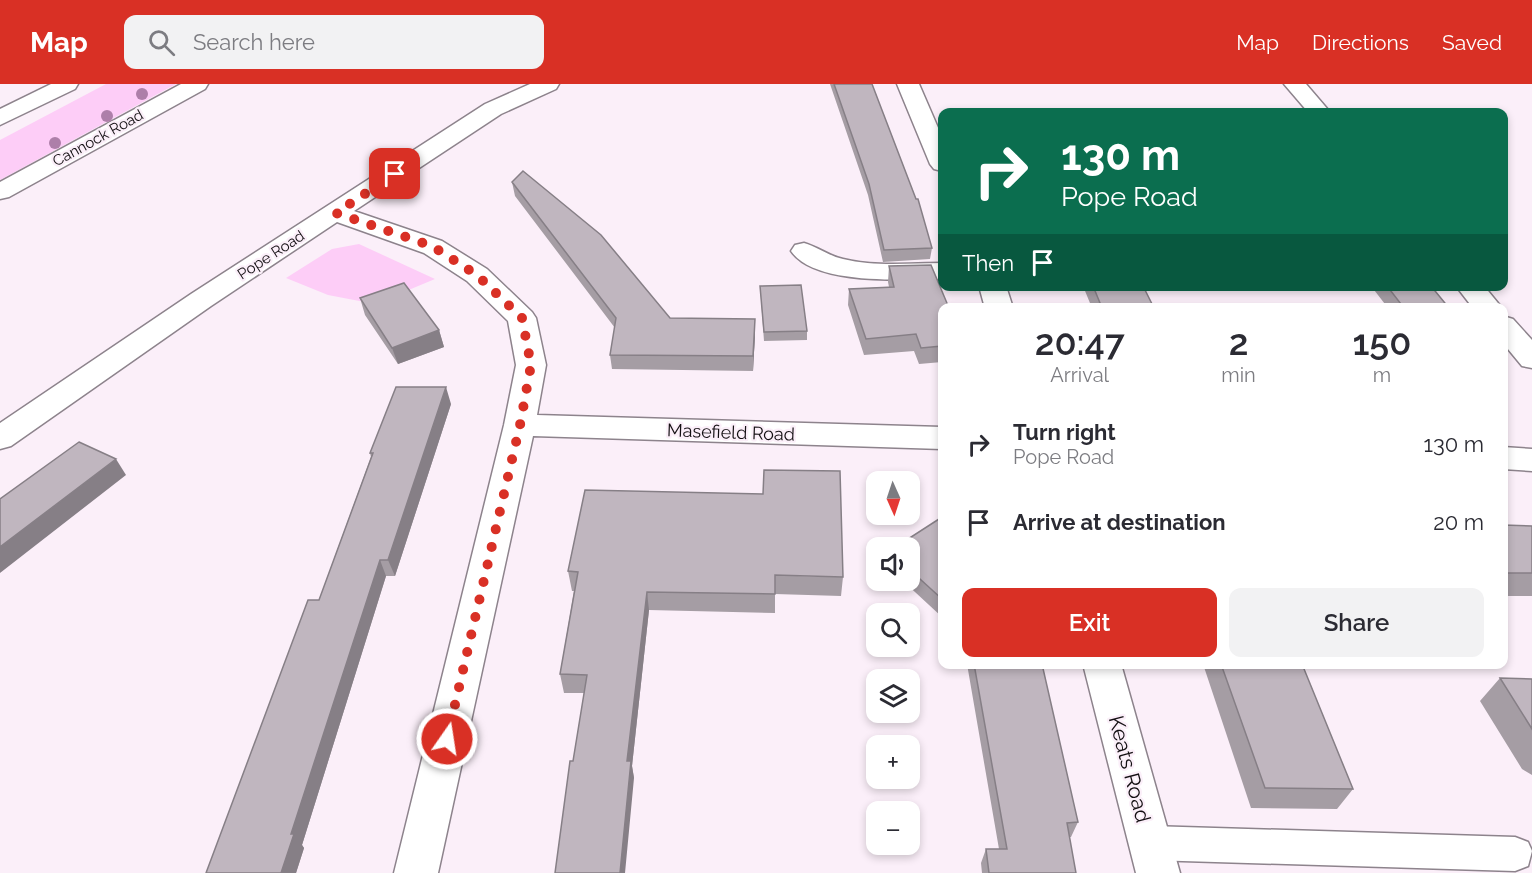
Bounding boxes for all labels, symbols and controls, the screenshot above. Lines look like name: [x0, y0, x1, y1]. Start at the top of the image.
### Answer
search box: [124, 15, 544, 69]
text: Map: [30, 26, 88, 59]
icon: search: [145, 26, 178, 59]
text: Search here: [193, 29, 315, 55]
text: Map: [1236, 30, 1279, 55]
text: Directions: [1312, 30, 1409, 55]
text: Saved: [1442, 30, 1502, 55]
street label: Cannock Road: [50, 106, 146, 170]
text: 130 m: [1061, 131, 1180, 180]
icon: right: [962, 132, 1040, 210]
pin: [369, 148, 420, 199]
icon: arrive: [378, 157, 411, 190]
text: Pope Road: [1061, 181, 1198, 212]
street label: Pope Road: [234, 227, 308, 283]
icon: arrive: [1026, 246, 1059, 279]
text: Then: [962, 250, 1014, 276]
text: 20:47: [1035, 321, 1125, 363]
text: 2: [1229, 321, 1248, 363]
text: 150: [1352, 321, 1411, 363]
text: Arrival: [1050, 363, 1109, 387]
text: min: [1221, 363, 1256, 387]
text: m: [1373, 363, 1391, 387]
street label: Masefield Road: [667, 419, 795, 445]
text: Turn right: [1013, 419, 1116, 445]
icon: right: [962, 428, 995, 461]
text: 130 m: [1424, 431, 1484, 457]
text: Pope Road: [1013, 445, 1114, 469]
north arrow: [866, 471, 920, 525]
map controls: [866, 471, 920, 855]
icon: arrive: [962, 506, 995, 539]
text: Arrive at destination: [1013, 509, 1226, 535]
text: 20 m: [1433, 509, 1484, 535]
button: sound: [866, 537, 920, 591]
button: Exit: [962, 588, 1217, 657]
button: Share: [1229, 588, 1484, 657]
button: search: [866, 603, 920, 657]
button: layers: [866, 669, 920, 723]
position arrow: [415, 707, 479, 771]
street label: Keats Road: [1104, 713, 1156, 825]
button: +: [866, 735, 920, 789]
button: −: [866, 801, 920, 855]

